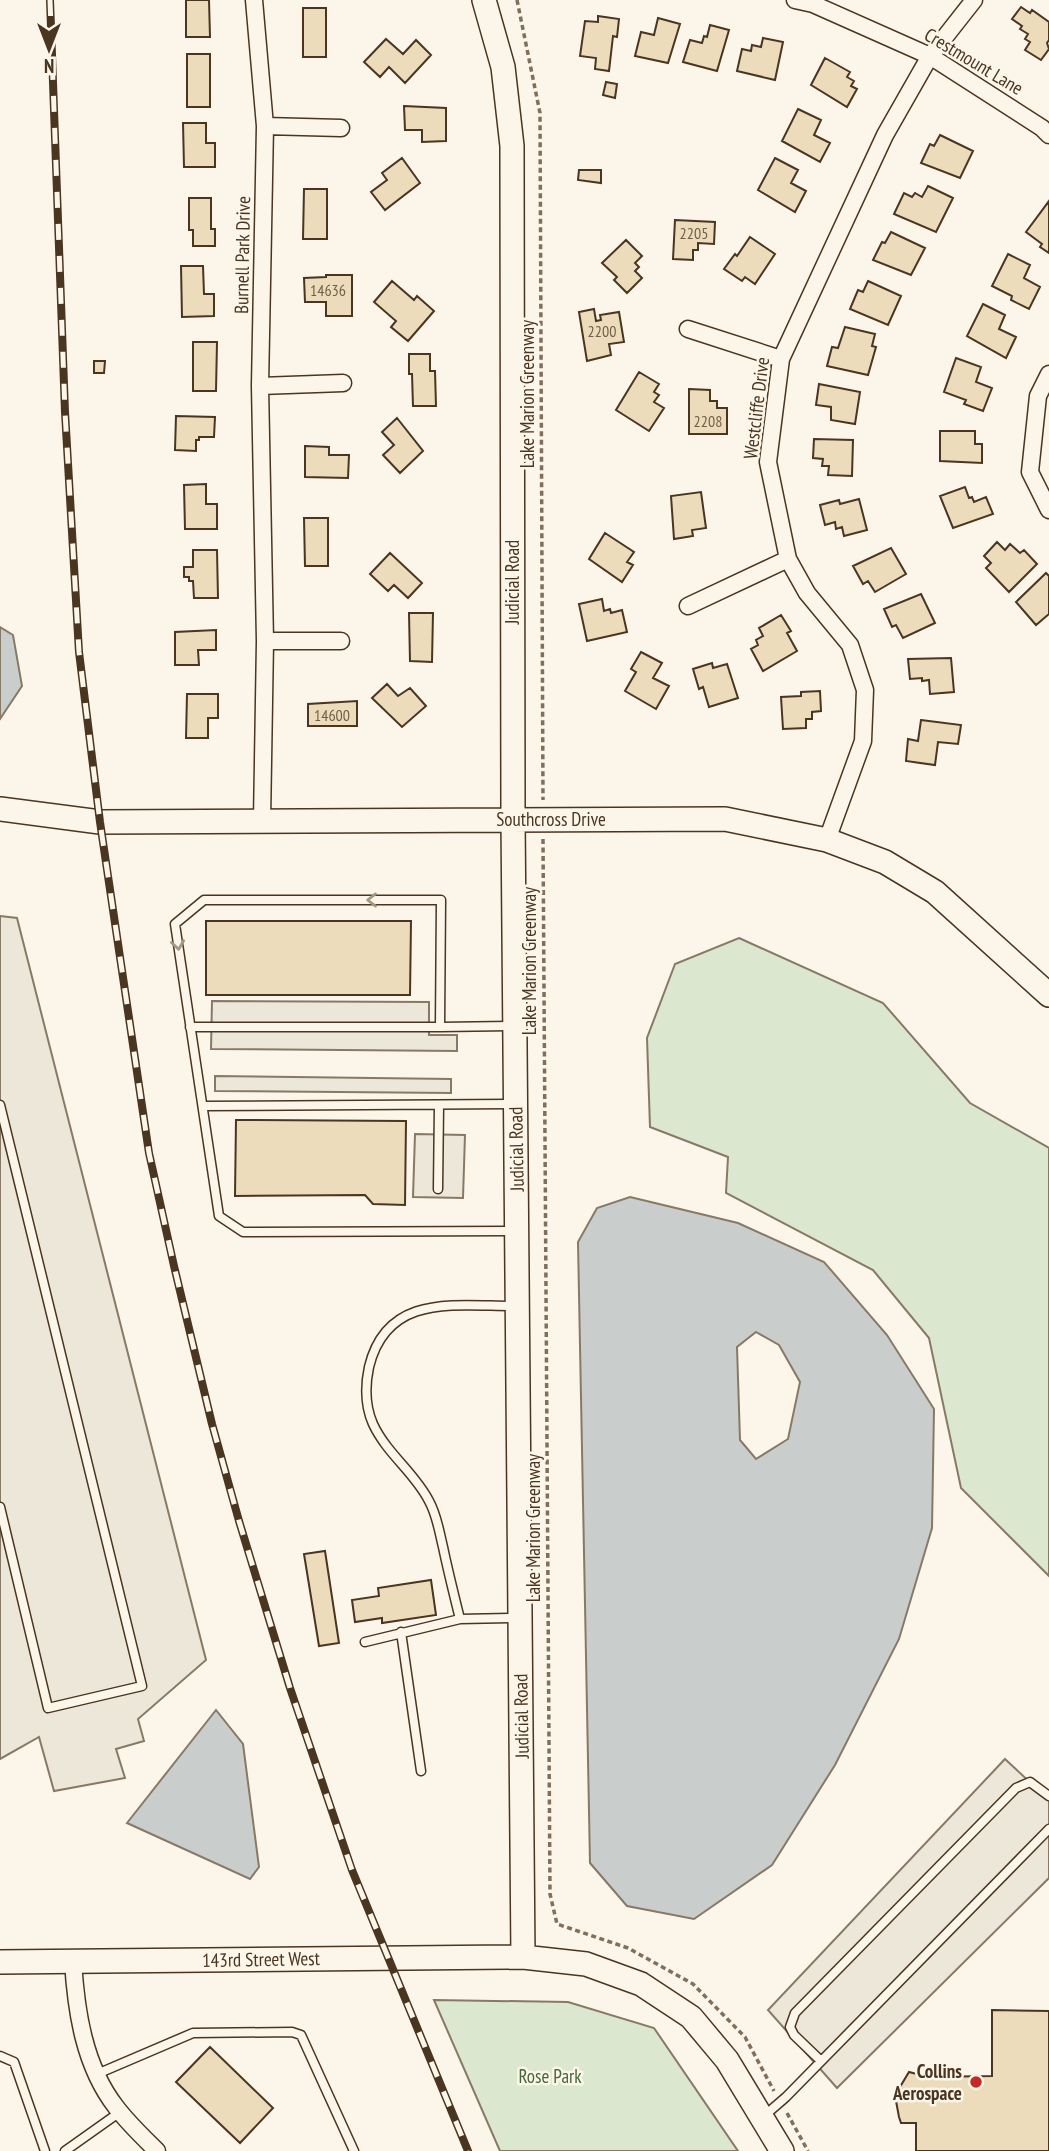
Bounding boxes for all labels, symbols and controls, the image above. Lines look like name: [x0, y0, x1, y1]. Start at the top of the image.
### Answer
north arrow: [14, 14, 84, 84]
street label: Crestmount Lane: [920, 22, 1028, 100]
text: N: [44, 54, 54, 78]
street label: Burnell Park Drive: [229, 196, 255, 314]
house number: 2205: [680, 223, 708, 243]
house number: 14636: [310, 280, 346, 300]
street label: Lake Marion Greenway: [515, 319, 539, 468]
house number: 2200: [588, 321, 616, 341]
street label: Westcliffe Drive: [738, 355, 774, 460]
house number: 2208: [694, 411, 722, 431]
street label: Judicial Road: [500, 540, 524, 625]
house number: 14600: [314, 705, 350, 725]
street label: Southcross Drive: [496, 807, 606, 831]
street label: Lake Marion Greenway: [517, 886, 541, 1035]
one-way arrow: [367, 892, 377, 908]
one-way arrow: [170, 939, 185, 951]
street label: Judicial Road: [503, 1107, 529, 1192]
street label: Lake Marion Greenway: [521, 1453, 545, 1602]
street label: Judicial Road: [508, 1674, 534, 1759]
street label: 143rd Street West: [202, 1946, 321, 1972]
place label: Collins Aerospace: [892, 2059, 962, 2105]
park label: Rose Park: [518, 2064, 582, 2088]
marker: Collins Aerospace: [968, 2074, 984, 2090]

